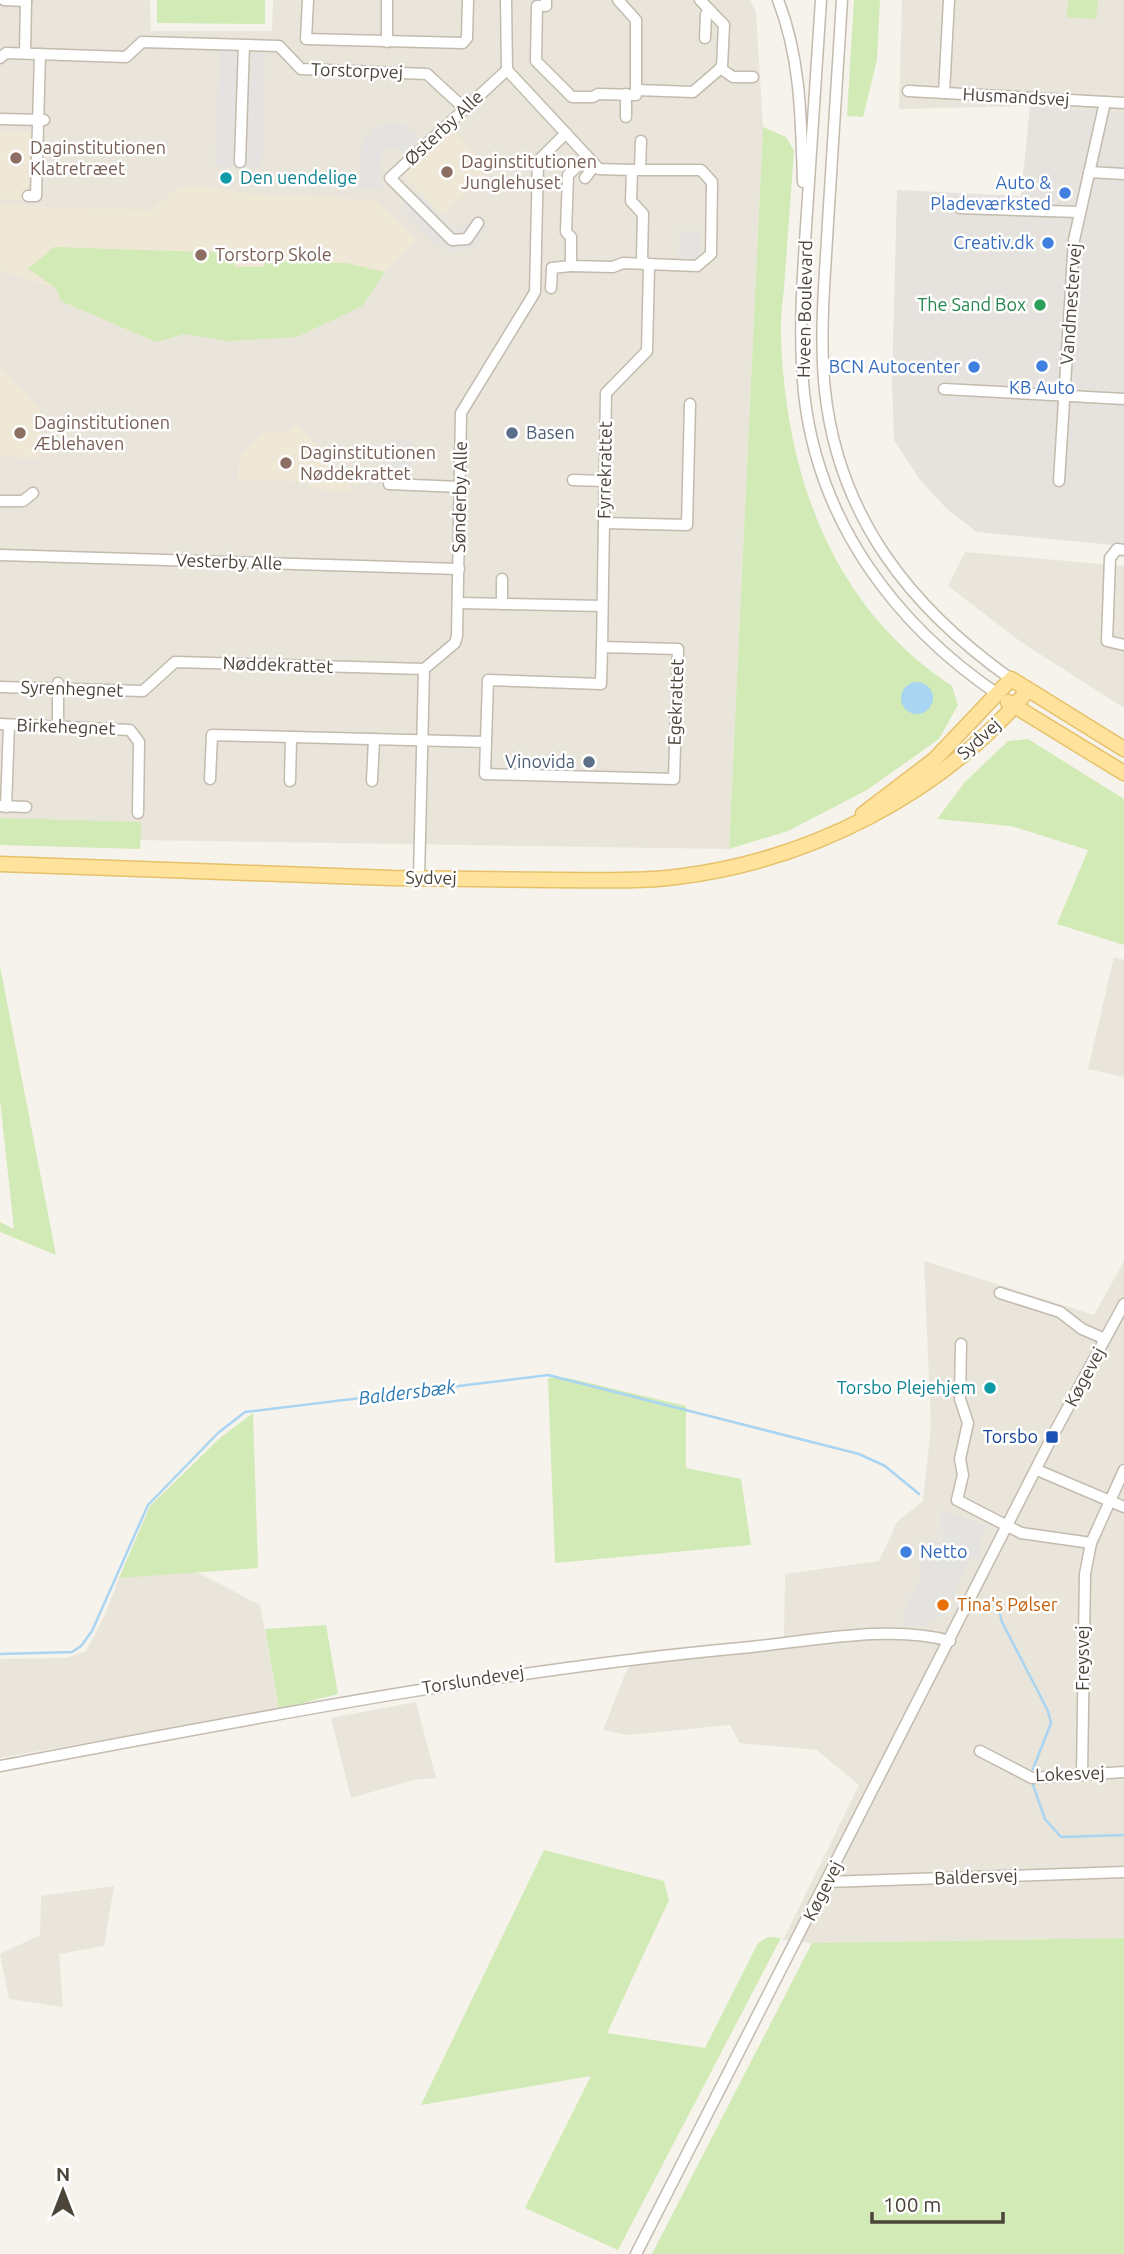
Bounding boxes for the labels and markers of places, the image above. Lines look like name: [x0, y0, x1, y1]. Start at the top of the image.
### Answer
place label: Daginstitutionen Klatretræet: [30, 137, 166, 178]
marker: Daginstitutionen Klatretræet: [8, 150, 24, 166]
place label: Daginstitutionen Junglehuset: [461, 151, 597, 192]
marker: Daginstitutionen Junglehuset: [439, 164, 455, 180]
place label: Den uendelige: [240, 167, 357, 187]
marker: Den uendelige: [218, 170, 234, 186]
place label: Auto & Pladeværksted: [930, 172, 1051, 213]
marker: Auto & Pladeværksted: [1057, 185, 1073, 201]
place label: Creativ.dk: [953, 232, 1034, 252]
marker: Creativ.dk: [1040, 235, 1056, 251]
place label: Torstorp Skole: [215, 244, 332, 264]
marker: Torstorp Skole: [193, 247, 209, 263]
place label: The Sand Box: [917, 294, 1026, 314]
marker: The Sand Box: [1032, 297, 1048, 313]
place label: BCN Autocenter: [829, 356, 960, 376]
marker: KB Auto: [1034, 358, 1050, 374]
marker: BCN Autocenter: [966, 359, 982, 375]
place label: KB Auto: [1009, 377, 1075, 397]
place label: Daginstitutionen Æblehaven: [34, 412, 170, 453]
place label: Basen: [526, 422, 575, 442]
marker: Daginstitutionen Æblehaven: [12, 425, 28, 441]
marker: Basen: [504, 425, 520, 441]
place label: Daginstitutionen Nøddekrattet: [300, 442, 436, 483]
marker: Daginstitutionen Nøddekrattet: [278, 455, 294, 471]
place label: Vinovida: [505, 751, 575, 771]
marker: Vinovida: [581, 754, 597, 770]
place label: Torsbo Plejehjem: [837, 1377, 976, 1397]
marker: Torsbo Plejehjem: [982, 1380, 998, 1396]
place label: Torsbo: [983, 1426, 1038, 1446]
marker: Torsbo: [1044, 1429, 1060, 1445]
place label: Netto: [920, 1541, 967, 1561]
marker: Netto: [898, 1544, 914, 1560]
place label: Tina's Pølser: [957, 1594, 1058, 1614]
marker: Tina's Pølser: [935, 1597, 951, 1613]

